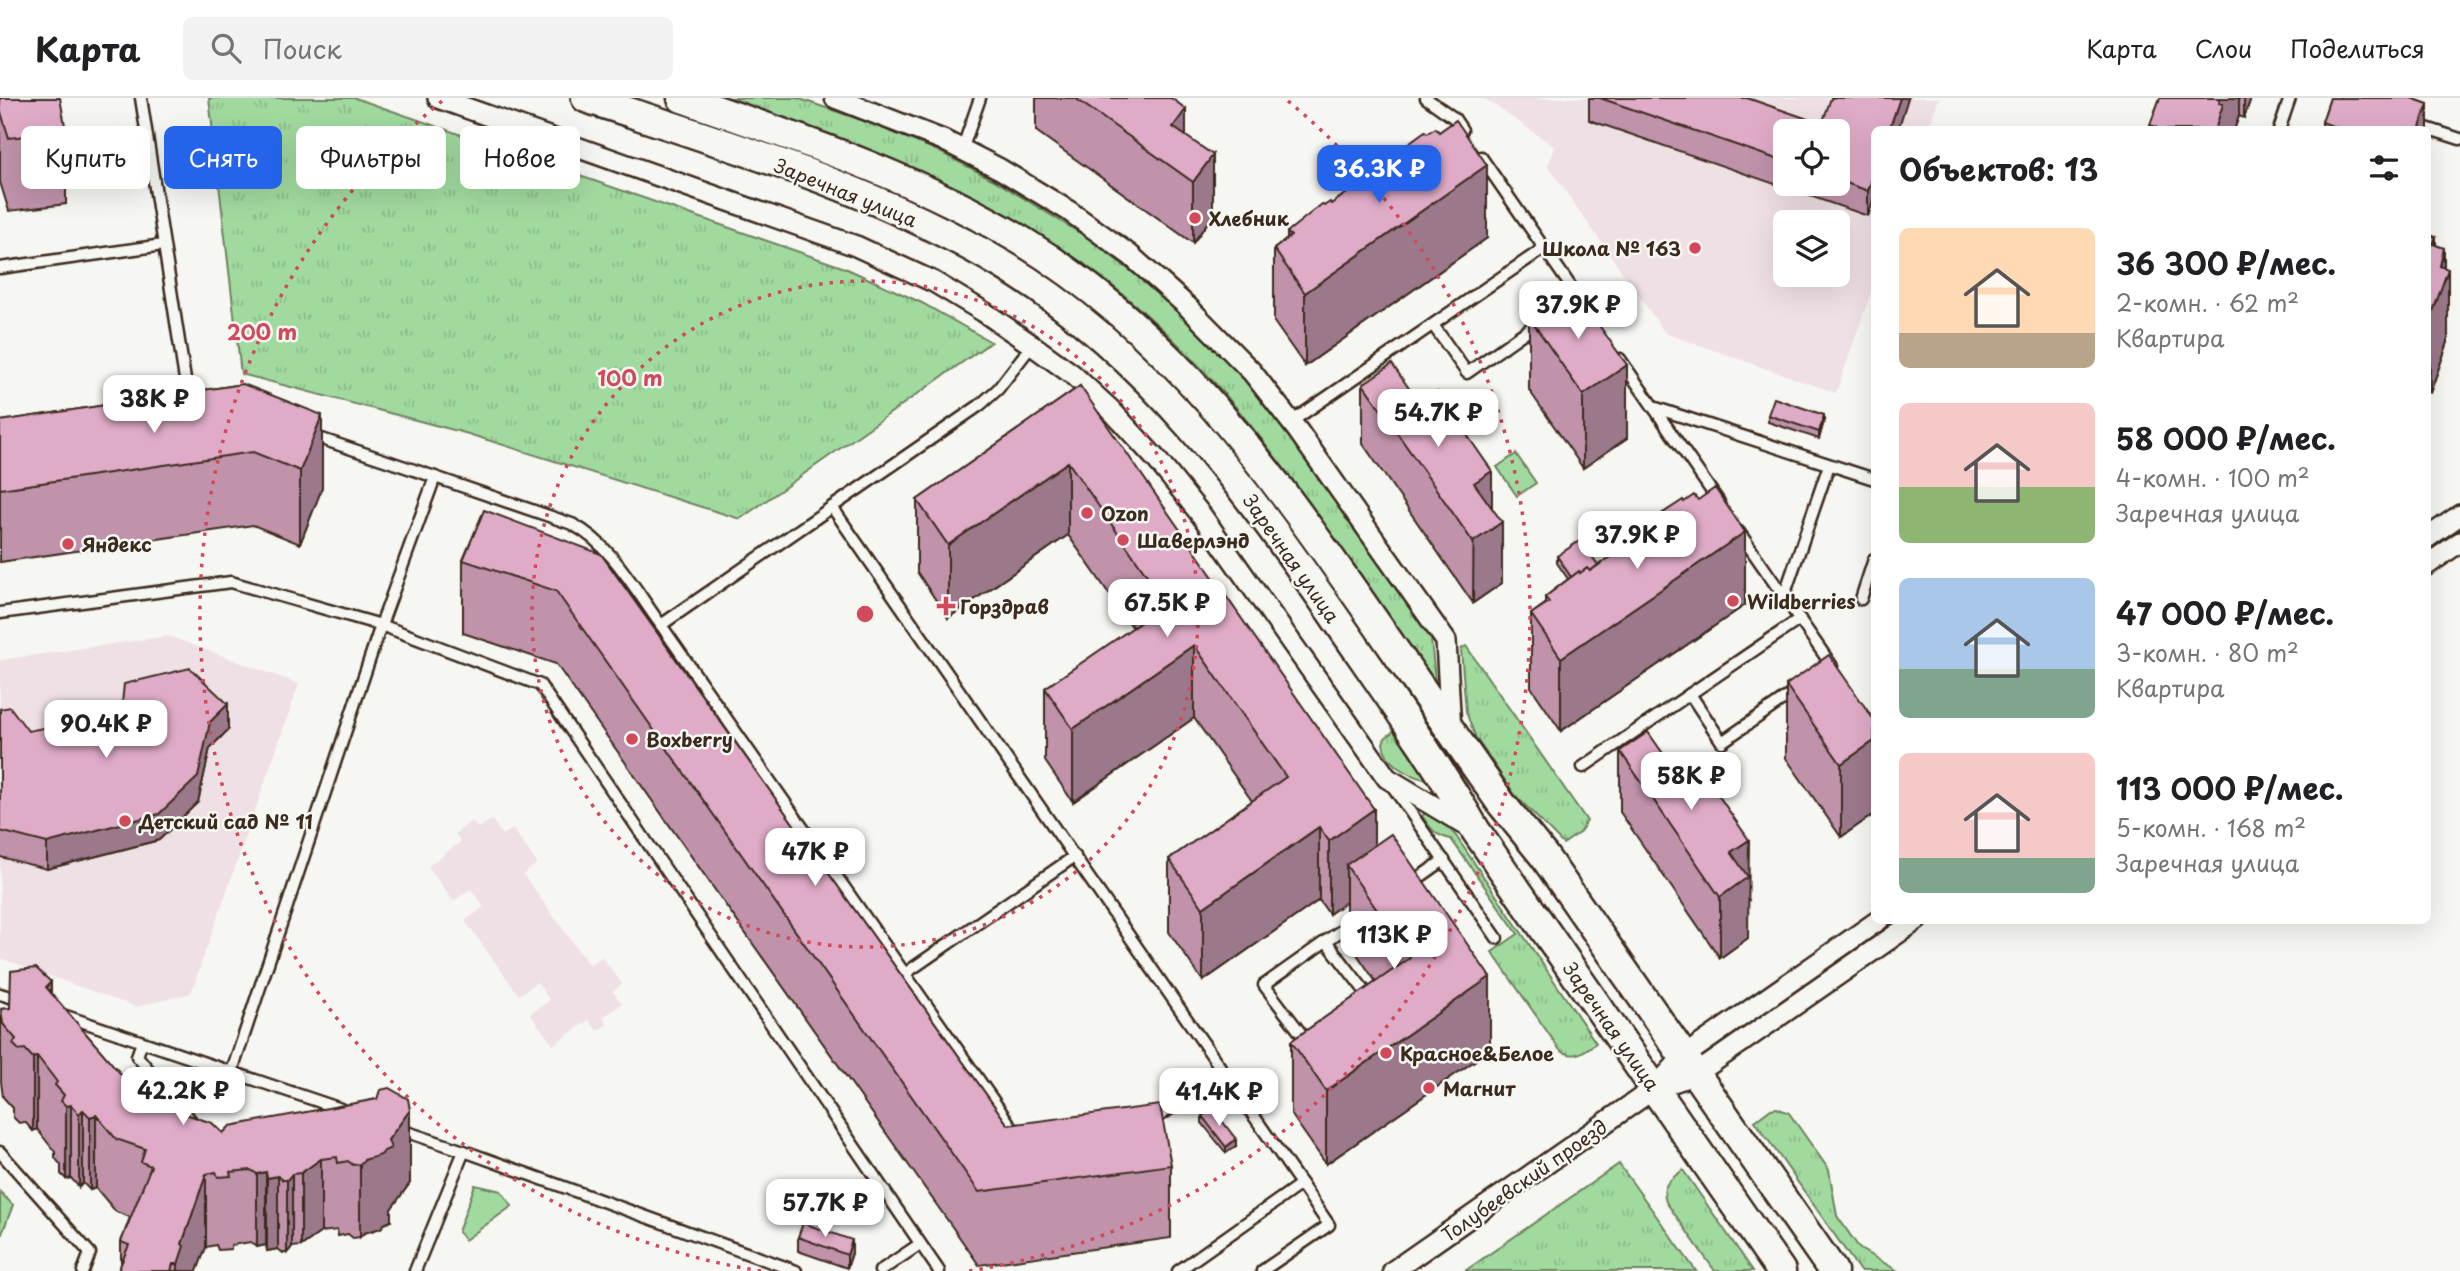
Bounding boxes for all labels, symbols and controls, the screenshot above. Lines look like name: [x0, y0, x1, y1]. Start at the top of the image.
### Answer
search box: [183, 17, 673, 80]
text: Карта: [35, 23, 141, 73]
icon: search: [207, 29, 245, 67]
text: Поиск: [263, 29, 342, 68]
text: Карта: [2086, 30, 2157, 66]
text: Слои: [2195, 30, 2252, 66]
text: Поделиться: [2290, 30, 2425, 66]
map controls: [1773, 119, 1850, 287]
button: locate: [1773, 119, 1850, 196]
chip: Купить: [21, 126, 150, 189]
chip: Снять: [164, 126, 282, 189]
chip: Фильтры: [296, 126, 446, 189]
chip: Новое: [460, 126, 580, 189]
pin: 36.3K ₽: [1314, 146, 1444, 205]
text: Объектов: 13: [1899, 146, 2098, 191]
icon: filters: [2365, 149, 2403, 187]
text: 36.3K ₽: [1333, 150, 1425, 185]
street label: Заречная улица: [771, 151, 921, 233]
place label: Хлебник: [1209, 204, 1290, 232]
marker: Хлебник: [1187, 210, 1203, 226]
button: layers: [1773, 210, 1850, 287]
place label: Школа № 163: [1542, 234, 1681, 262]
marker: Школа № 163: [1687, 240, 1703, 256]
text: 36 300 ₽/мес.: [2116, 240, 2336, 285]
icon: home: [1955, 256, 2039, 340]
pin: 37.9K ₽: [1513, 282, 1643, 341]
text: 2-комн. · 62 m²: [2116, 285, 2299, 320]
text: 37.9K ₽: [1535, 286, 1621, 321]
text: 200 m: [227, 315, 297, 347]
text: Квартира: [2116, 320, 2224, 355]
text: 100 m: [597, 361, 663, 393]
pin: 38K ₽: [105, 376, 203, 435]
text: 38K ₽: [119, 380, 189, 415]
pin: 54.7K ₽: [1373, 390, 1503, 449]
text: 54.7K ₽: [1393, 394, 1483, 429]
text: 58 000 ₽/мес.: [2116, 415, 2336, 460]
icon: home: [1955, 431, 2039, 515]
text: 4-комн. · 100 m²: [2116, 460, 2310, 495]
street label: Заречная улица: [1237, 488, 1347, 628]
text: Заречная улица: [2116, 495, 2299, 530]
place label: Ozon: [1101, 499, 1149, 527]
marker: Ozon: [1079, 505, 1095, 521]
pin: 37.9K ₽: [1572, 512, 1702, 571]
text: 37.9K ₽: [1594, 516, 1680, 551]
place label: Шаверлэнд: [1137, 526, 1250, 554]
place label: Яндекс: [82, 530, 152, 558]
marker: Шаверлэнд: [1115, 532, 1131, 548]
marker: Яндекс: [60, 536, 76, 552]
pin: 67.5K ₽: [1102, 580, 1232, 639]
text: 67.5K ₽: [1124, 584, 1210, 619]
place label: Wildberries: [1747, 587, 1856, 615]
text: 47 000 ₽/мес.: [2116, 590, 2334, 635]
place label: Горздрав: [960, 592, 1049, 620]
marker: Wildberries: [1725, 593, 1741, 609]
marker: Горздрав: [938, 598, 954, 614]
centre of rings: [853, 602, 877, 626]
icon: home: [1955, 606, 2039, 690]
text: 3-комн. · 80 m²: [2116, 635, 2299, 670]
text: Квартира: [2116, 670, 2224, 705]
pin: 90.4K ₽: [41, 700, 171, 760]
text: 90.4K ₽: [60, 705, 152, 740]
place label: Boxberry: [646, 725, 733, 753]
marker: Boxberry: [624, 731, 640, 747]
pin: 58K ₽: [1642, 752, 1740, 812]
text: 58K ₽: [1657, 757, 1725, 792]
text: 113 000 ₽/мес.: [2116, 765, 2344, 810]
icon: home: [1955, 781, 2039, 865]
place label: Детский сад № 11: [138, 807, 313, 835]
text: 5-комн. · 168 m²: [2116, 810, 2306, 845]
marker: Детский сад № 11: [117, 813, 133, 829]
pin: 47K ₽: [766, 828, 864, 888]
text: 47K ₽: [781, 833, 849, 868]
text: Заречная улица: [2116, 845, 2299, 880]
pin: 113K ₽: [1337, 912, 1451, 971]
text: 113K ₽: [1357, 916, 1431, 951]
street label: Заречная улица: [1557, 956, 1667, 1096]
place label: Красное&Белое: [1400, 1039, 1554, 1067]
marker: Красное&Белое: [1378, 1045, 1394, 1061]
pin: 42.2K ₽: [118, 1068, 248, 1127]
pin: 41.4K ₽: [1154, 1068, 1284, 1128]
text: 42.2K ₽: [137, 1072, 229, 1107]
text: 41.4K ₽: [1175, 1073, 1263, 1108]
place label: Магнит: [1443, 1074, 1516, 1102]
marker: Магнит: [1421, 1080, 1437, 1096]
street label: Толубеевский проезд: [1435, 1112, 1613, 1248]
pin: 57.7K ₽: [760, 1180, 890, 1239]
text: 57.7K ₽: [782, 1184, 868, 1219]

